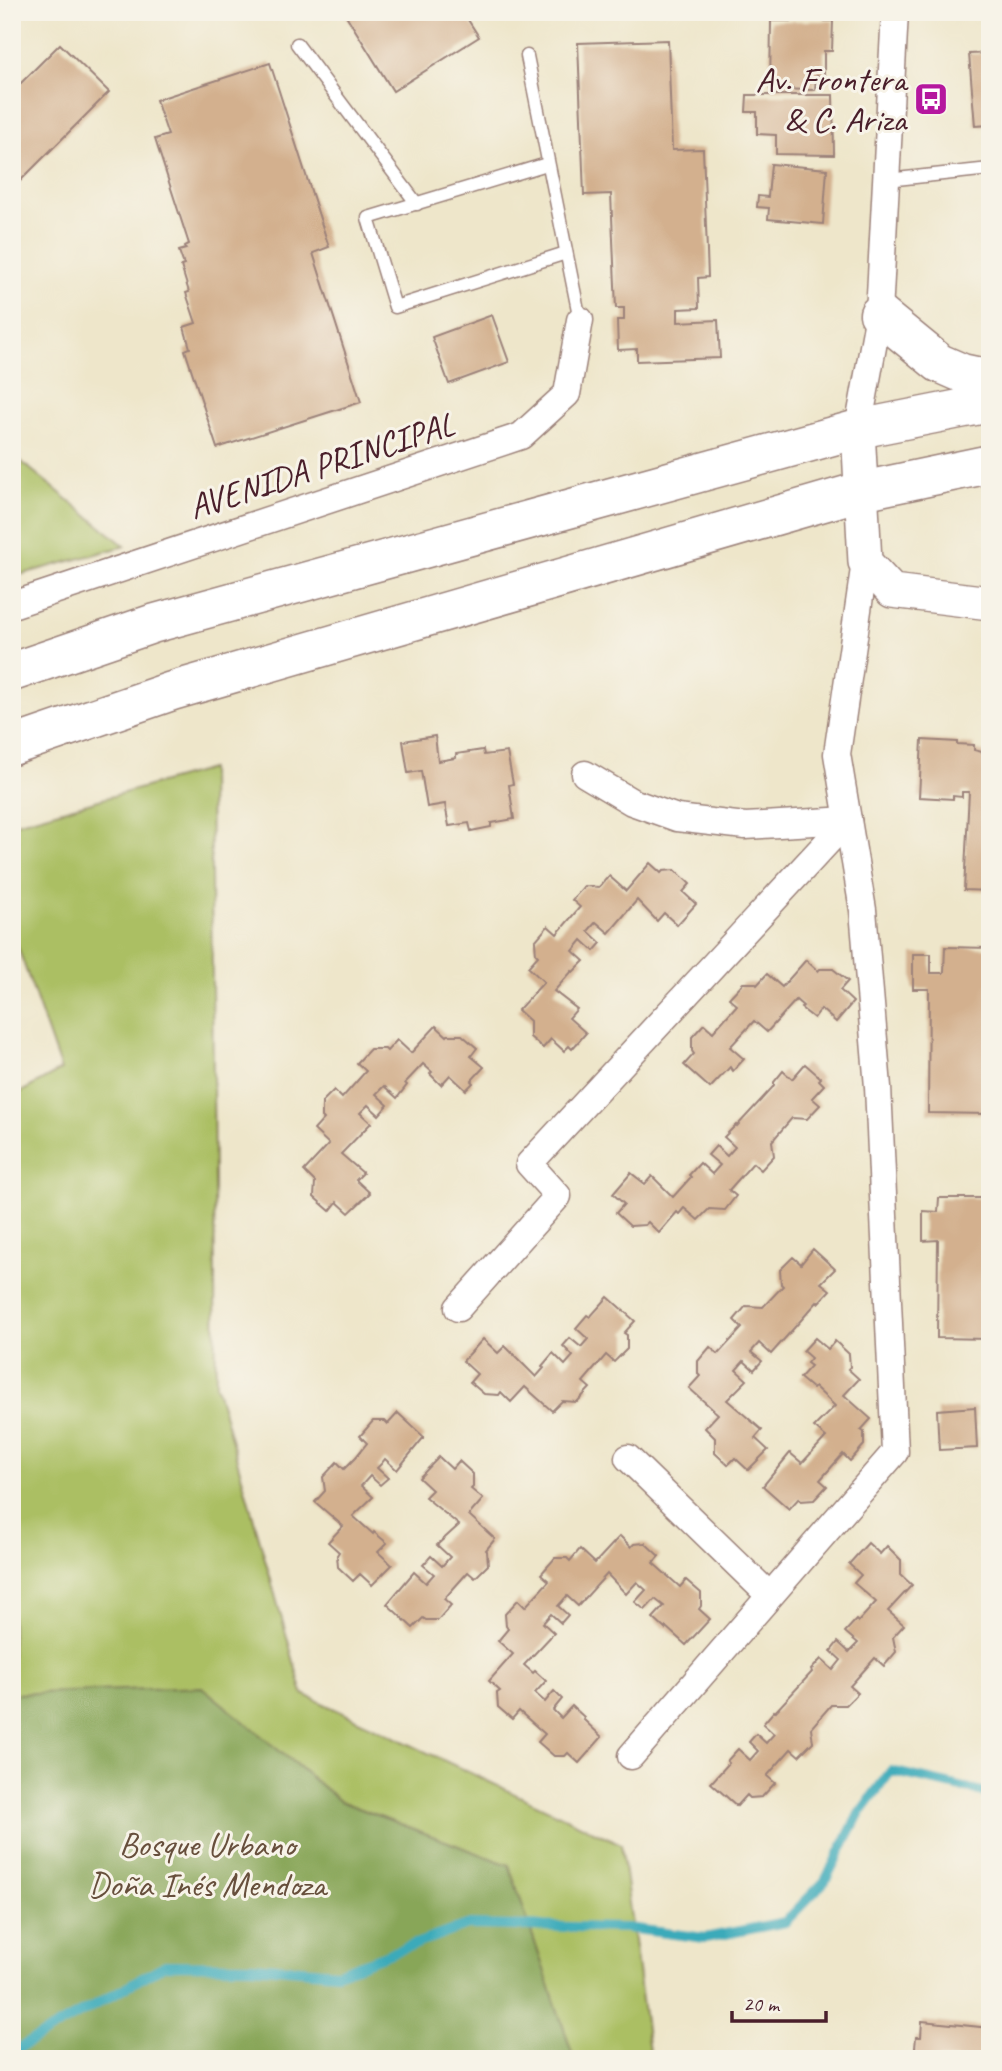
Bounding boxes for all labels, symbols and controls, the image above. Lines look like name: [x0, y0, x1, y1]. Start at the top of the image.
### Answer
place label: Av. Frontera & C. Ariza: [755, 57, 909, 142]
bus stop icon: Av. Frontera & C. Ariza: [912, 80, 950, 118]
street label: AVENIDA PRINCIPAL: [183, 401, 460, 530]
park label: Bosque Urbano Doña Inés Mendoza: [88, 1822, 328, 1907]
scale bar: [732, 1980, 827, 2024]
text: 20 m: [743, 1991, 781, 2017]

